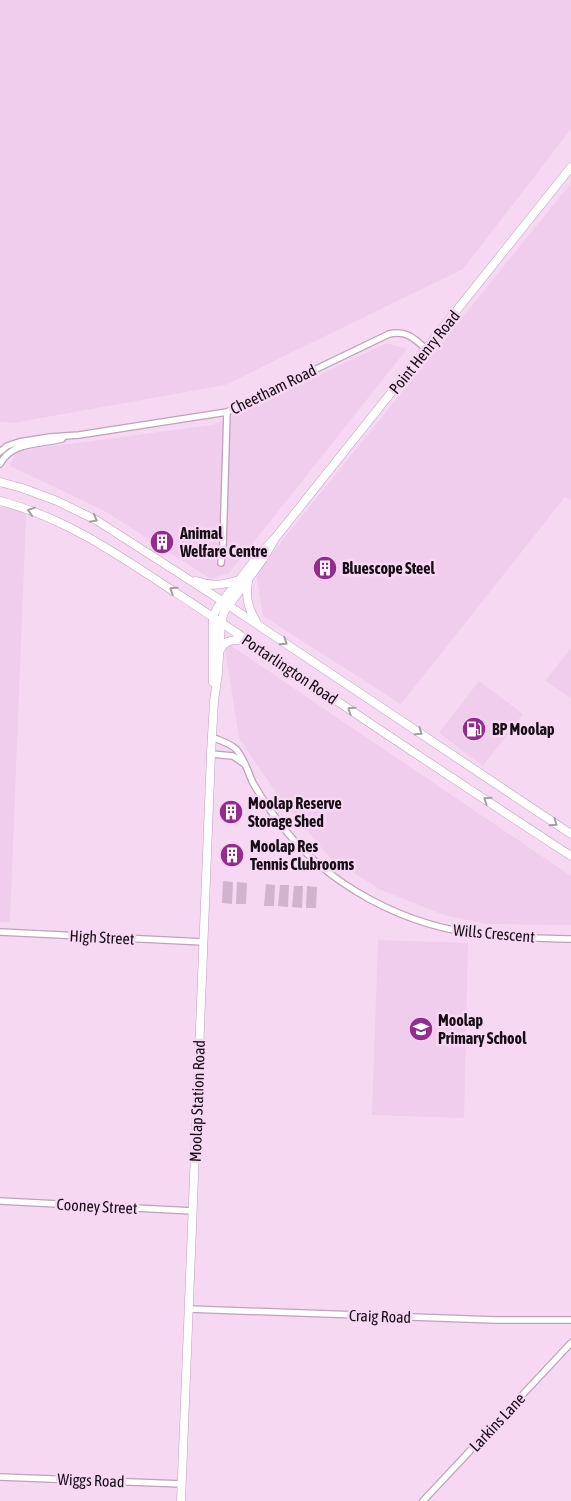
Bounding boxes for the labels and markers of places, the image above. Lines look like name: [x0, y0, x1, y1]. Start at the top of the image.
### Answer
place label: Animal Welfare Centre: [179, 524, 267, 560]
building icon: Animal Welfare Centre: [149, 529, 175, 555]
building icon: Bluescope Steel: [312, 555, 338, 581]
place label: Bluescope Steel: [342, 559, 436, 577]
fuel station icon: BP Moolap: [461, 716, 487, 742]
place label: BP Moolap: [492, 720, 555, 738]
place label: Moolap Reserve Storage Shed: [248, 794, 342, 830]
building icon: Moolap Reserve Storage Shed: [218, 799, 244, 825]
place label: Moolap Res Tennis Clubrooms: [250, 837, 354, 873]
building icon: Moolap Res Tennis Clubrooms: [219, 842, 245, 868]
place label: Moolap Primary School: [438, 1011, 527, 1047]
school or university icon: Moolap Primary School: [408, 1016, 434, 1042]

